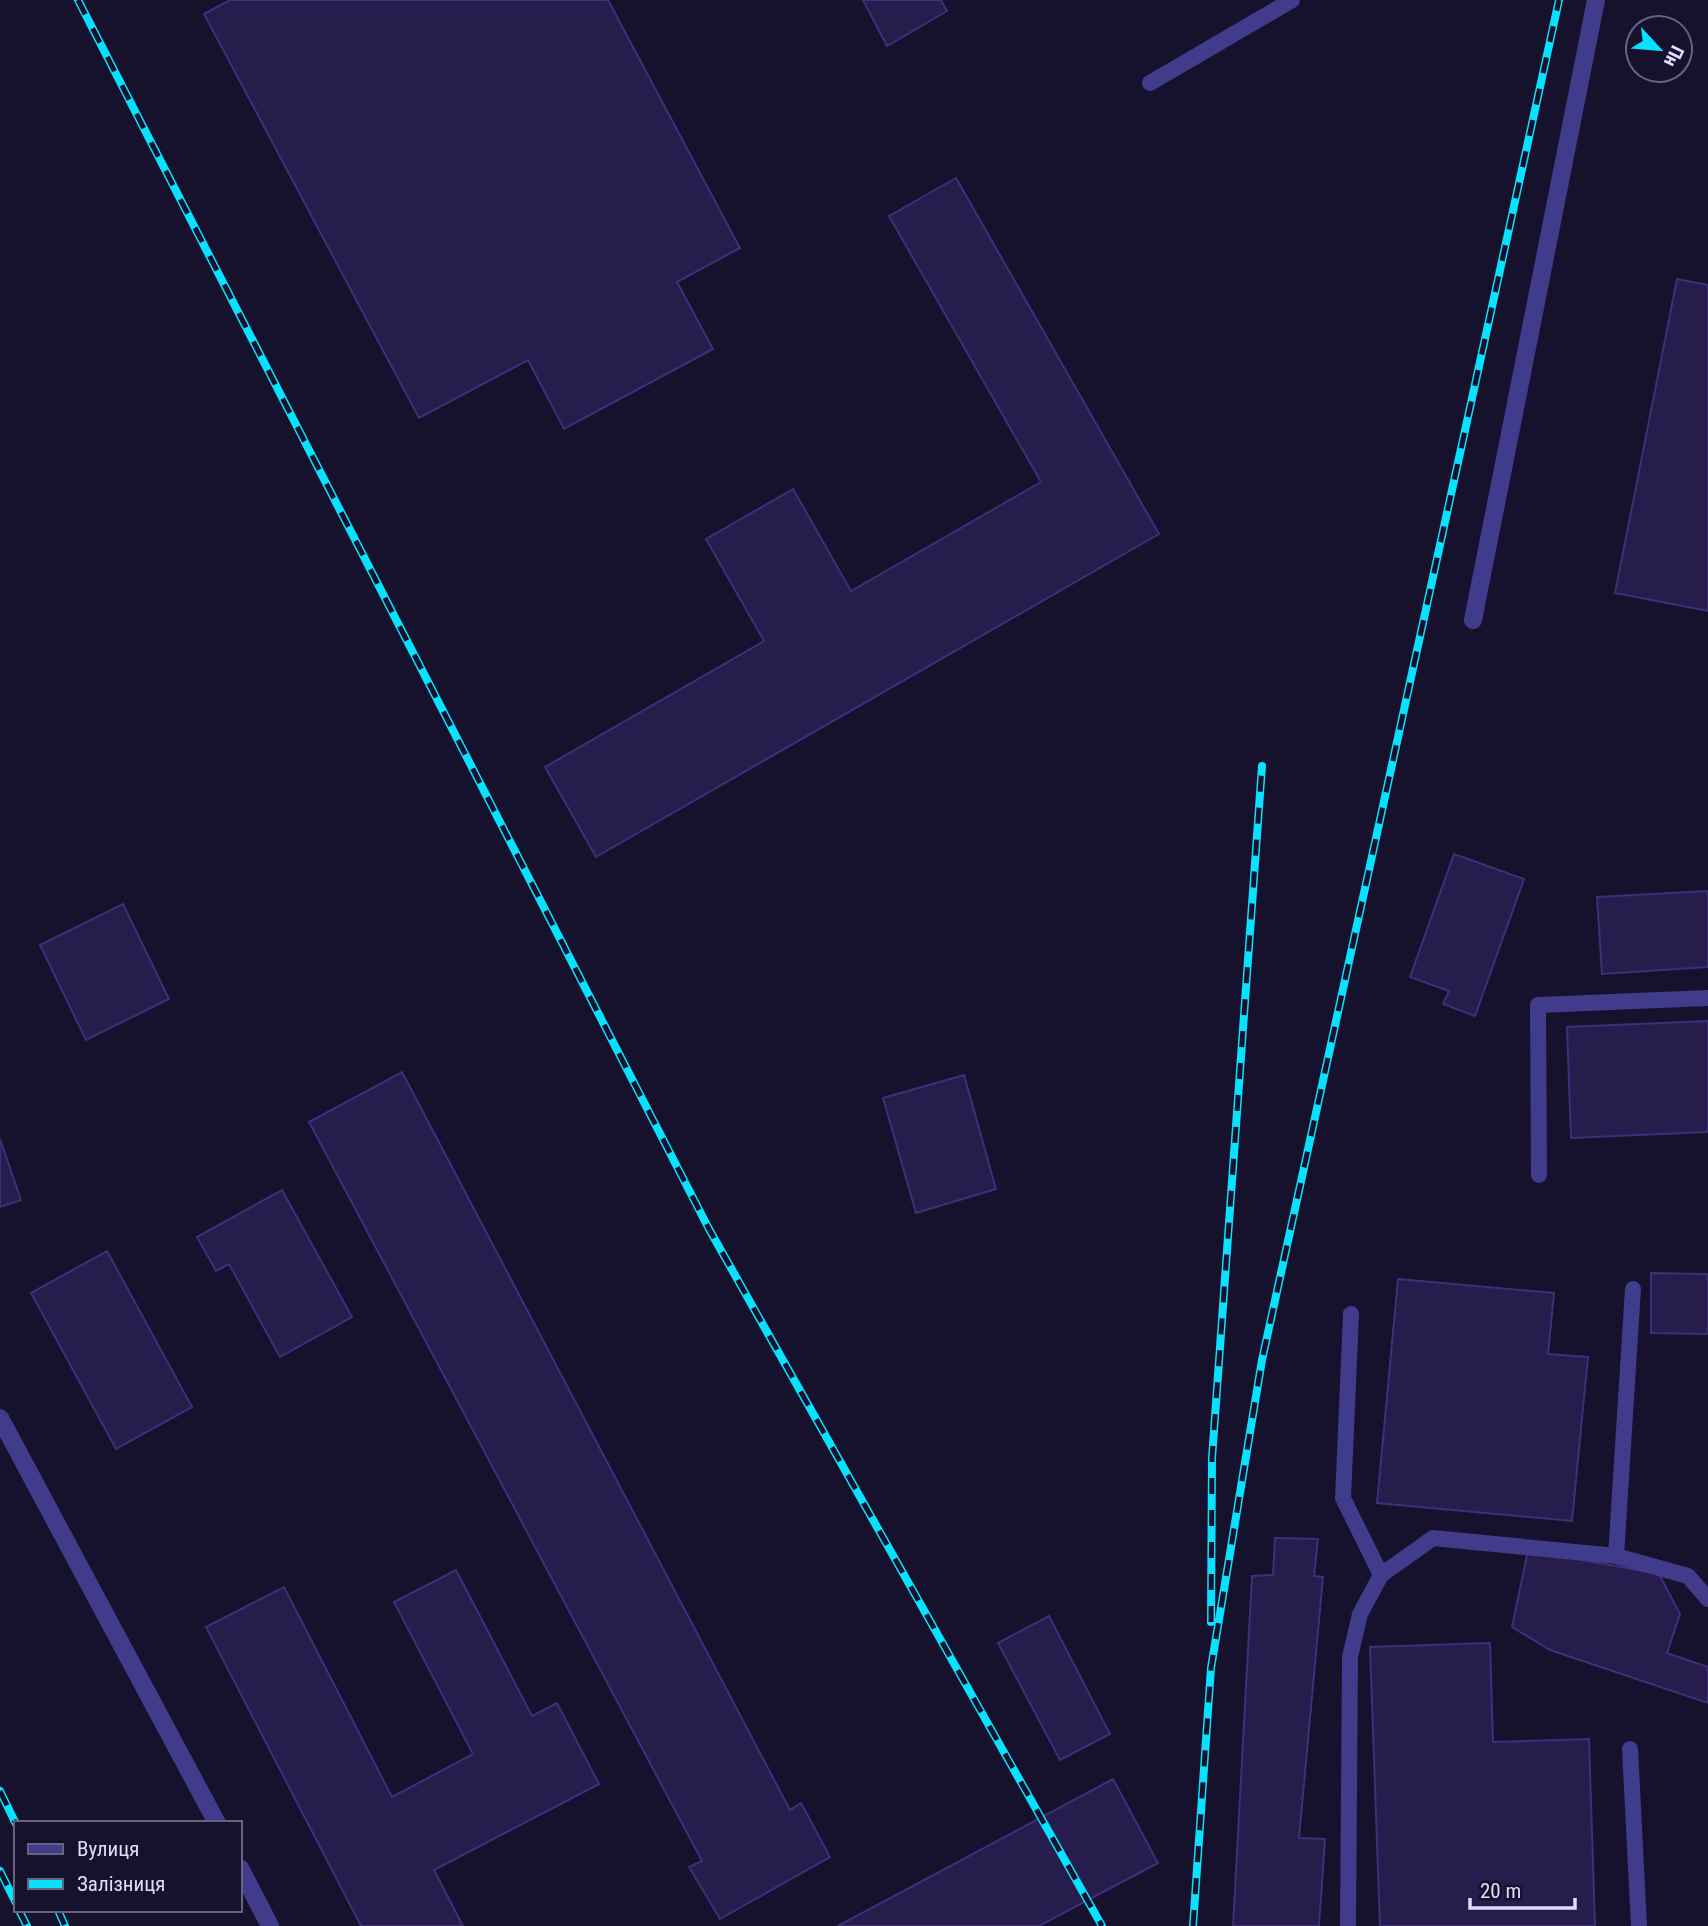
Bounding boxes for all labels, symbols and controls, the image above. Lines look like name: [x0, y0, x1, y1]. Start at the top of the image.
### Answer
north arrow: [1624, 14, 1694, 84]
text: Пн: [1659, 42, 1689, 71]
legend: [14, 1821, 242, 1912]
text: Вулиця: [77, 1837, 139, 1861]
scale bar: [1470, 1867, 1575, 1911]
text: Залізниця: [77, 1872, 166, 1896]
text: 20 m: [1480, 1879, 1521, 1903]

